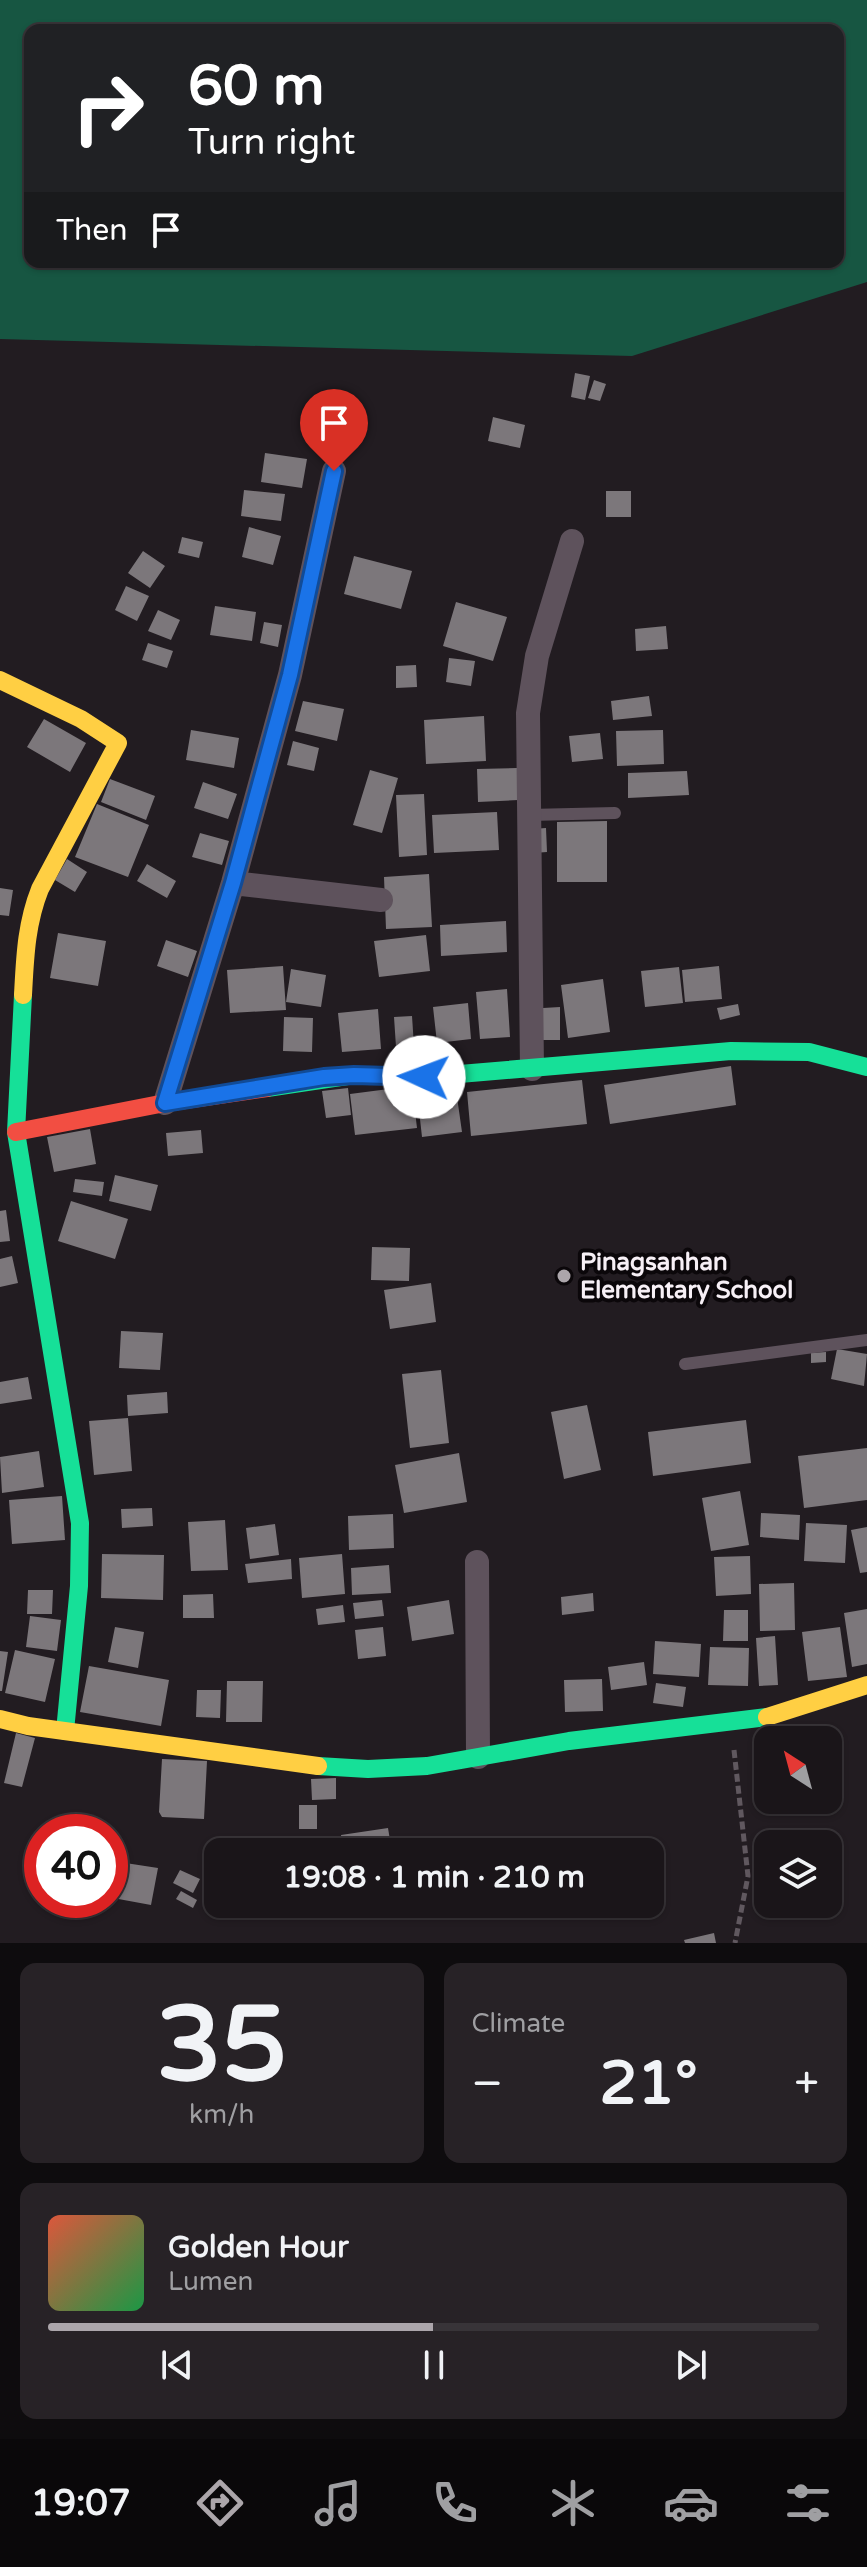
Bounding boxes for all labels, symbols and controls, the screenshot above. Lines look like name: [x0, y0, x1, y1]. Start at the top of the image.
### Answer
text: 60 m: [188, 53, 324, 120]
icon: right: [56, 56, 160, 160]
text: Turn right: [188, 121, 355, 164]
icon: arrive: [144, 208, 188, 252]
text: Then: [56, 212, 128, 249]
pin: [300, 389, 368, 471]
icon: arrive: [312, 401, 356, 445]
position arrow: [382, 1035, 466, 1119]
place label: Pinagsanhan Elementary School: [580, 1248, 793, 1305]
marker: Pinagsanhan Elementary School: [555, 1267, 573, 1285]
north arrow: [754, 1726, 842, 1814]
map controls: [754, 1726, 842, 1918]
speed limit sign: 40: [24, 1814, 128, 1918]
button: layers: [754, 1830, 842, 1918]
text: 19:08 · 1 min · 210 m: [283, 1859, 585, 1896]
text: 35: [156, 1984, 287, 2109]
text: Climate: [472, 2008, 565, 2039]
text: 21°: [600, 2048, 698, 2120]
text: −: [472, 2058, 503, 2111]
text: +: [794, 2058, 819, 2111]
text: km/h: [189, 2099, 254, 2130]
text: Golden Hour: [168, 2229, 349, 2266]
text: Lumen: [168, 2266, 253, 2297]
icon: previous: [155, 2343, 199, 2387]
icon: pause: [412, 2343, 456, 2387]
icon: next: [669, 2343, 713, 2387]
icon: directions: [192, 2475, 248, 2531]
icon: music: [310, 2475, 366, 2531]
icon: phone: [427, 2475, 483, 2531]
icon: climate: [545, 2475, 601, 2531]
icon: car: [663, 2475, 719, 2531]
icon: filters: [780, 2475, 836, 2531]
text: 19:07: [31, 2482, 131, 2525]

